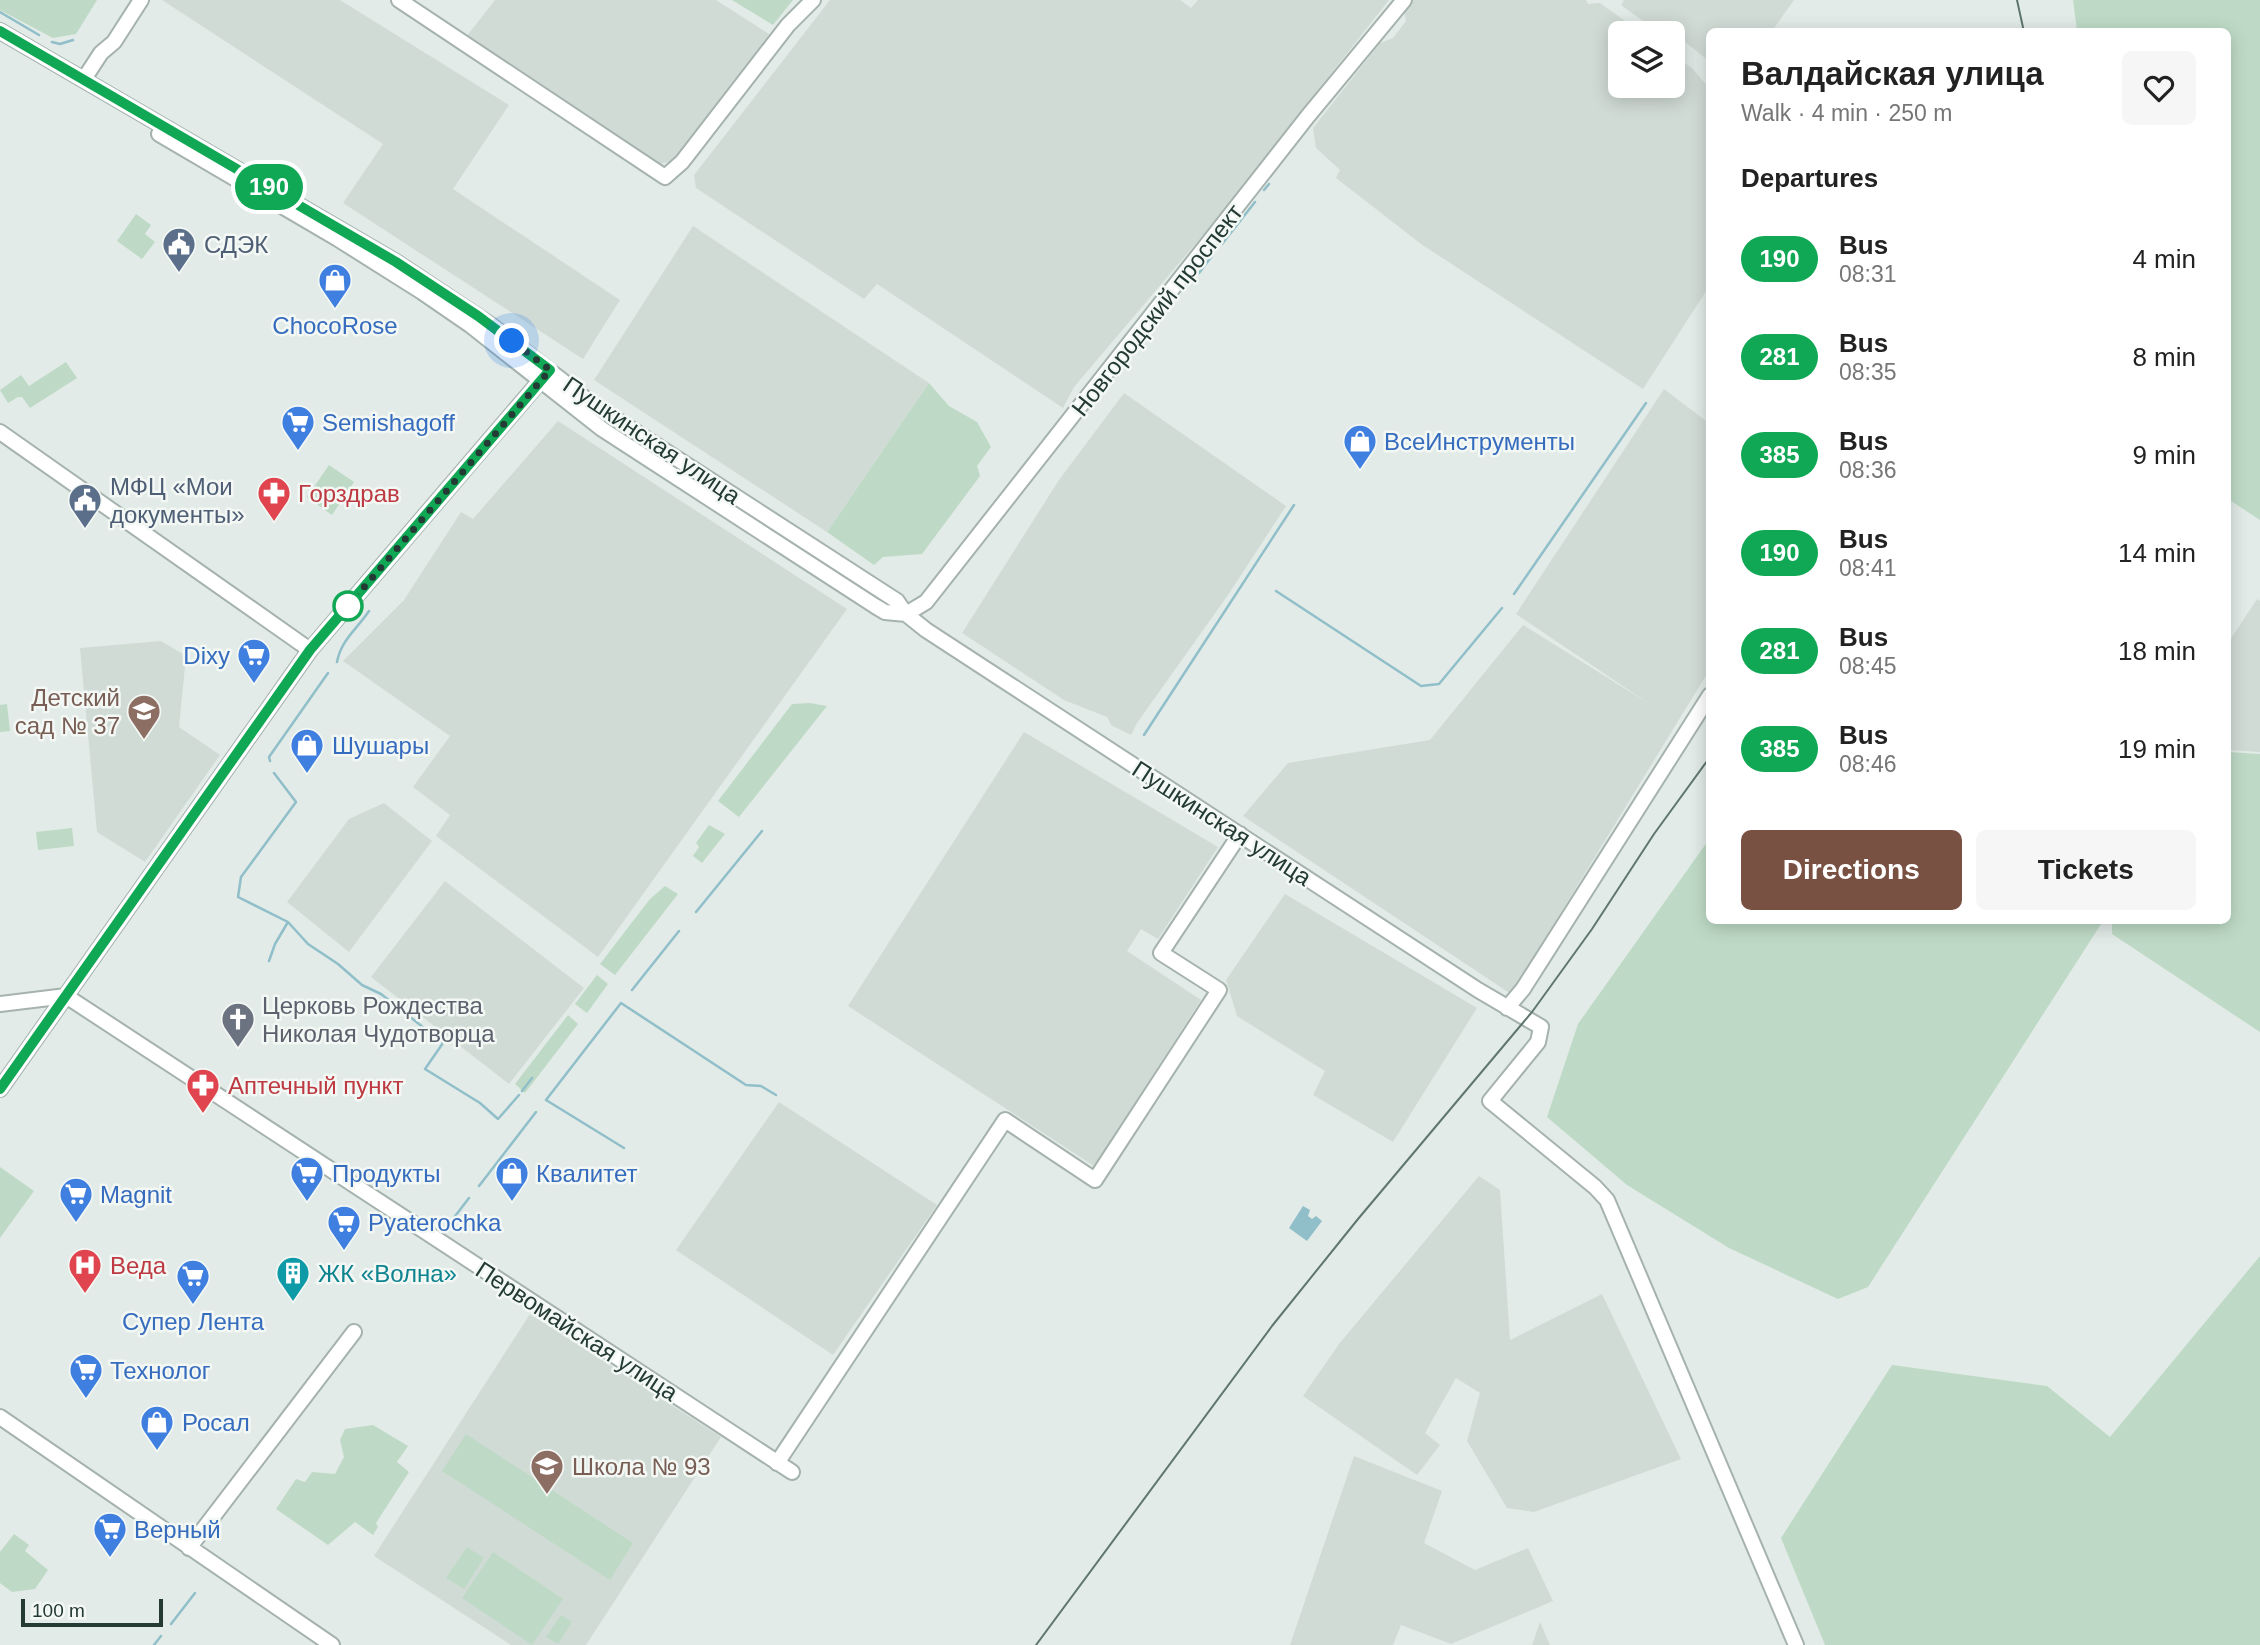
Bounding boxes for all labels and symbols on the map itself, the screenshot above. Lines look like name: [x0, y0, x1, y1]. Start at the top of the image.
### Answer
line badge: 190: [229, 164, 309, 210]
street label: Новгородский проспект: [1066, 199, 1248, 421]
public building icon: СДЭК: [160, 225, 198, 274]
place label: СДЭК: [204, 231, 268, 258]
shop icon: ChocoRose: [316, 261, 354, 310]
place label: ChocoRose: [272, 312, 398, 339]
your location: [494, 323, 529, 358]
street label: Пушкинская улица: [558, 371, 746, 510]
supermarket icon: Semishagoff: [279, 403, 317, 452]
place label: Semishagoff: [322, 409, 455, 436]
shop icon: ВсеИнструменты: [1341, 422, 1379, 471]
place label: ВсеИнструменты: [1384, 428, 1575, 455]
place label: МФЦ «Мои документы»: [110, 473, 245, 528]
pharmacy icon: Горздрав: [255, 474, 293, 523]
place label: Горздрав: [298, 480, 400, 507]
public building icon: МФЦ «Мои документы»: [66, 481, 104, 530]
unlabelled marker: [333, 591, 363, 621]
supermarket icon: Dixy: [235, 636, 273, 685]
place label: Dixy: [183, 642, 230, 669]
place label: Детский сад № 37: [15, 684, 120, 739]
school or university icon: Детский сад № 37: [125, 692, 163, 741]
shop icon: Шушары: [288, 726, 326, 775]
place label: Шушары: [332, 732, 429, 759]
street label: Пушкинская улица: [1128, 755, 1317, 891]
place label: Церковь Рождества Николая Чудотворца: [262, 992, 495, 1047]
church icon: Церковь Рождества Николая Чудотворца: [219, 1000, 257, 1049]
pharmacy icon: Аптечный пункт: [184, 1066, 222, 1115]
place label: Аптечный пункт: [228, 1072, 403, 1099]
supermarket icon: Продукты: [288, 1154, 326, 1203]
shop icon: Квалитет: [493, 1154, 531, 1203]
place label: Продукты: [332, 1160, 440, 1187]
place label: Квалитет: [536, 1160, 637, 1187]
supermarket icon: Magnit: [57, 1175, 95, 1224]
place label: Magnit: [100, 1181, 172, 1208]
supermarket icon: Pyaterochka: [325, 1203, 363, 1252]
place label: Pyaterochka: [368, 1209, 502, 1236]
hospital icon: Веда: [66, 1246, 104, 1295]
place label: Веда: [110, 1252, 167, 1279]
building icon: ЖК «Волна»: [274, 1254, 312, 1303]
street label: Первомайская улица: [471, 1256, 683, 1407]
supermarket icon: Супер Лента: [174, 1257, 212, 1306]
place label: ЖК «Волна»: [318, 1260, 457, 1287]
place label: Супер Лента: [122, 1308, 265, 1335]
supermarket icon: Технолог: [67, 1351, 105, 1400]
place label: Технолог: [110, 1357, 211, 1384]
shop icon: Росал: [138, 1403, 176, 1452]
place label: Росал: [182, 1409, 250, 1436]
school or university icon: Школа № 93: [528, 1447, 566, 1496]
place label: Школа № 93: [572, 1453, 711, 1480]
supermarket icon: Верный: [91, 1510, 129, 1559]
place label: Верный: [134, 1516, 221, 1543]
scale bar: [21, 1596, 163, 1628]

